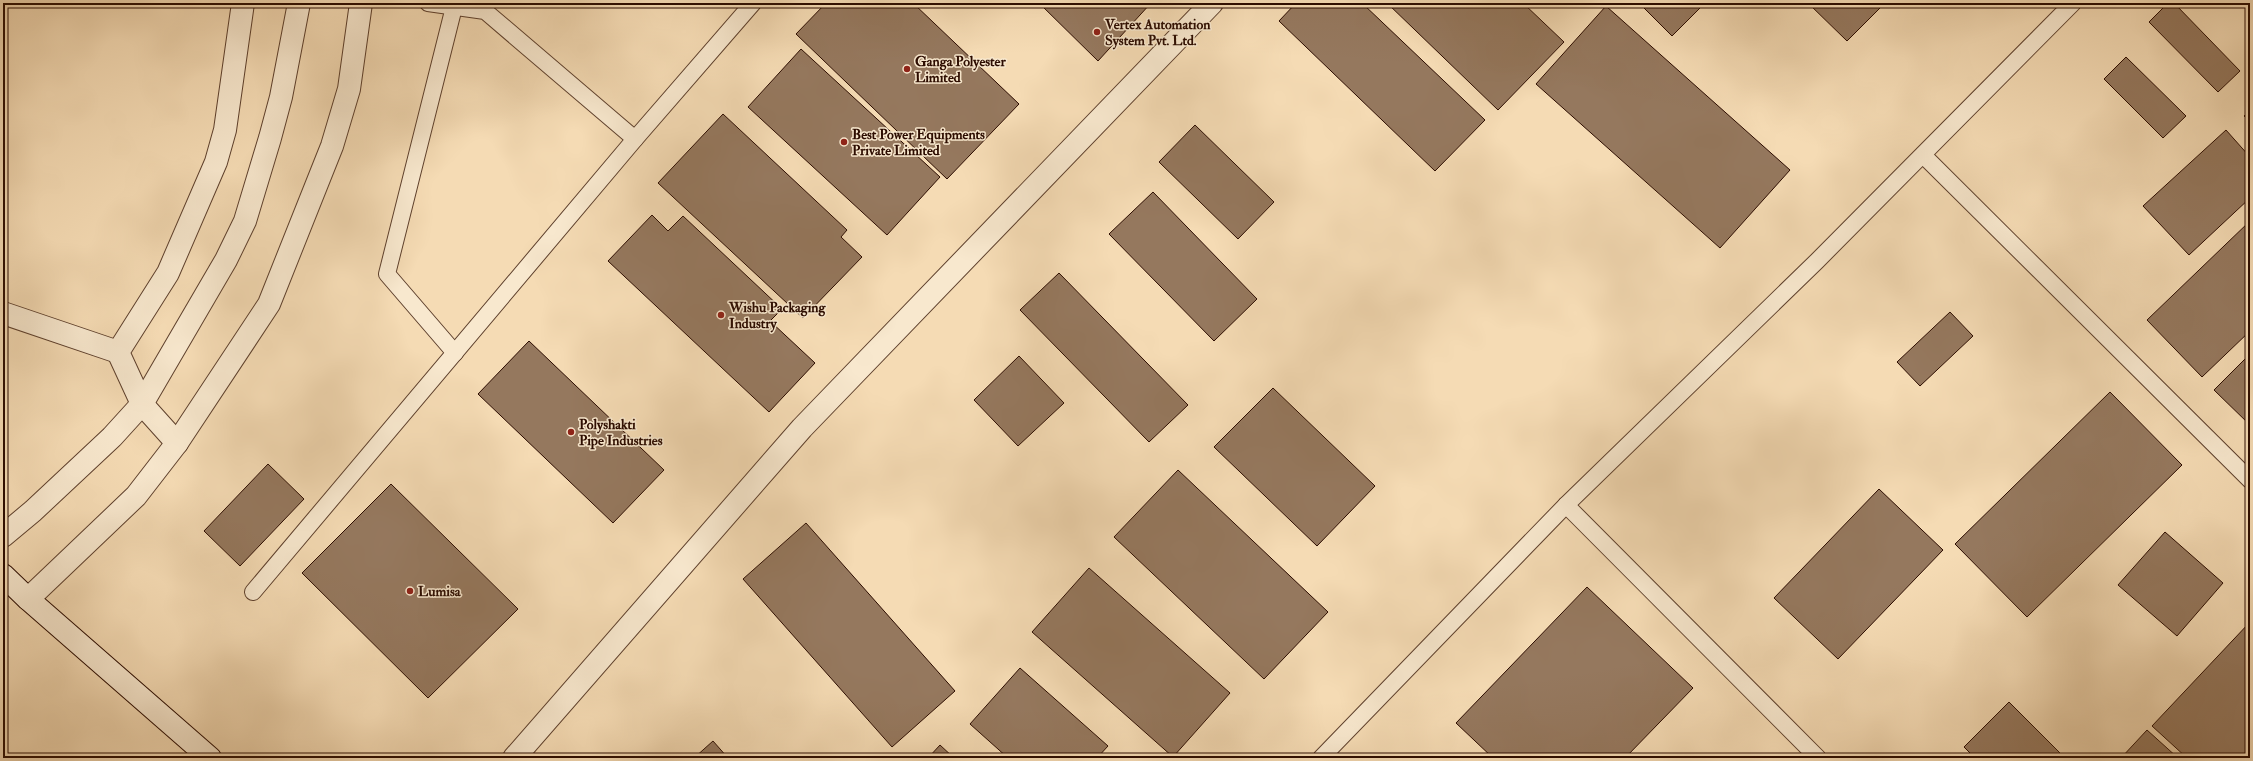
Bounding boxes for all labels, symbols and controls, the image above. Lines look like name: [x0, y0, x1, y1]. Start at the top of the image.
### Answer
place label: Vertex Automation System Pvt. Ltd.: [1104, 16, 1211, 50]
marker: Vertex Automation System Pvt. Ltd.: [1092, 27, 1102, 37]
place label: Ganga Polyester Limited: [915, 53, 1006, 86]
marker: Ganga Polyester Limited: [902, 64, 912, 74]
place label: Best Power Equipments Private Limited: [852, 126, 985, 159]
marker: Best Power Equipments Private Limited: [839, 137, 849, 147]
place label: Wishu Packaging Industry: [728, 299, 827, 333]
marker: Wishu Packaging Industry: [716, 310, 726, 320]
place label: Polyshakti Pipe Industries: [579, 416, 663, 450]
marker: Polyshakti Pipe Industries: [566, 427, 576, 437]
place label: Lumisa: [418, 583, 462, 600]
marker: Lumisa: [405, 586, 415, 596]

